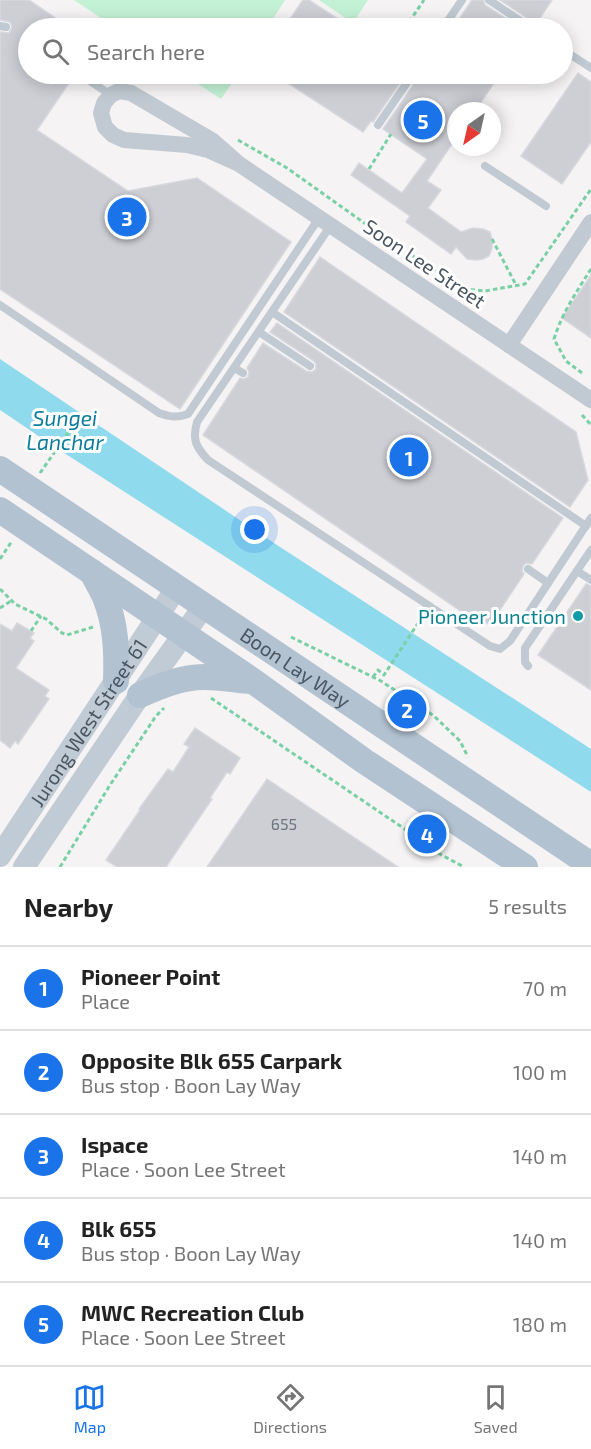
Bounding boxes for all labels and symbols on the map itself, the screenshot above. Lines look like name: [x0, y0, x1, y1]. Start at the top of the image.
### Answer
pin: 5: [404, 98, 442, 142]
north arrow: [447, 102, 501, 156]
pin: 3: [108, 194, 146, 240]
street label: Soon Lee Street: [360, 213, 491, 313]
water label: Sungei Lanchar: [26, 405, 104, 454]
pin: 1: [390, 434, 428, 480]
your location: [240, 515, 269, 544]
place label: Pioneer Junction: [418, 604, 566, 628]
marker: Pioneer Junction: [571, 609, 585, 623]
street label: Boon Lay Way: [236, 622, 356, 713]
street label: Jurong West Street 61: [24, 634, 152, 811]
pin: 2: [388, 686, 426, 732]
pin: 4: [408, 812, 446, 856]
house number: 655: [271, 814, 297, 833]

